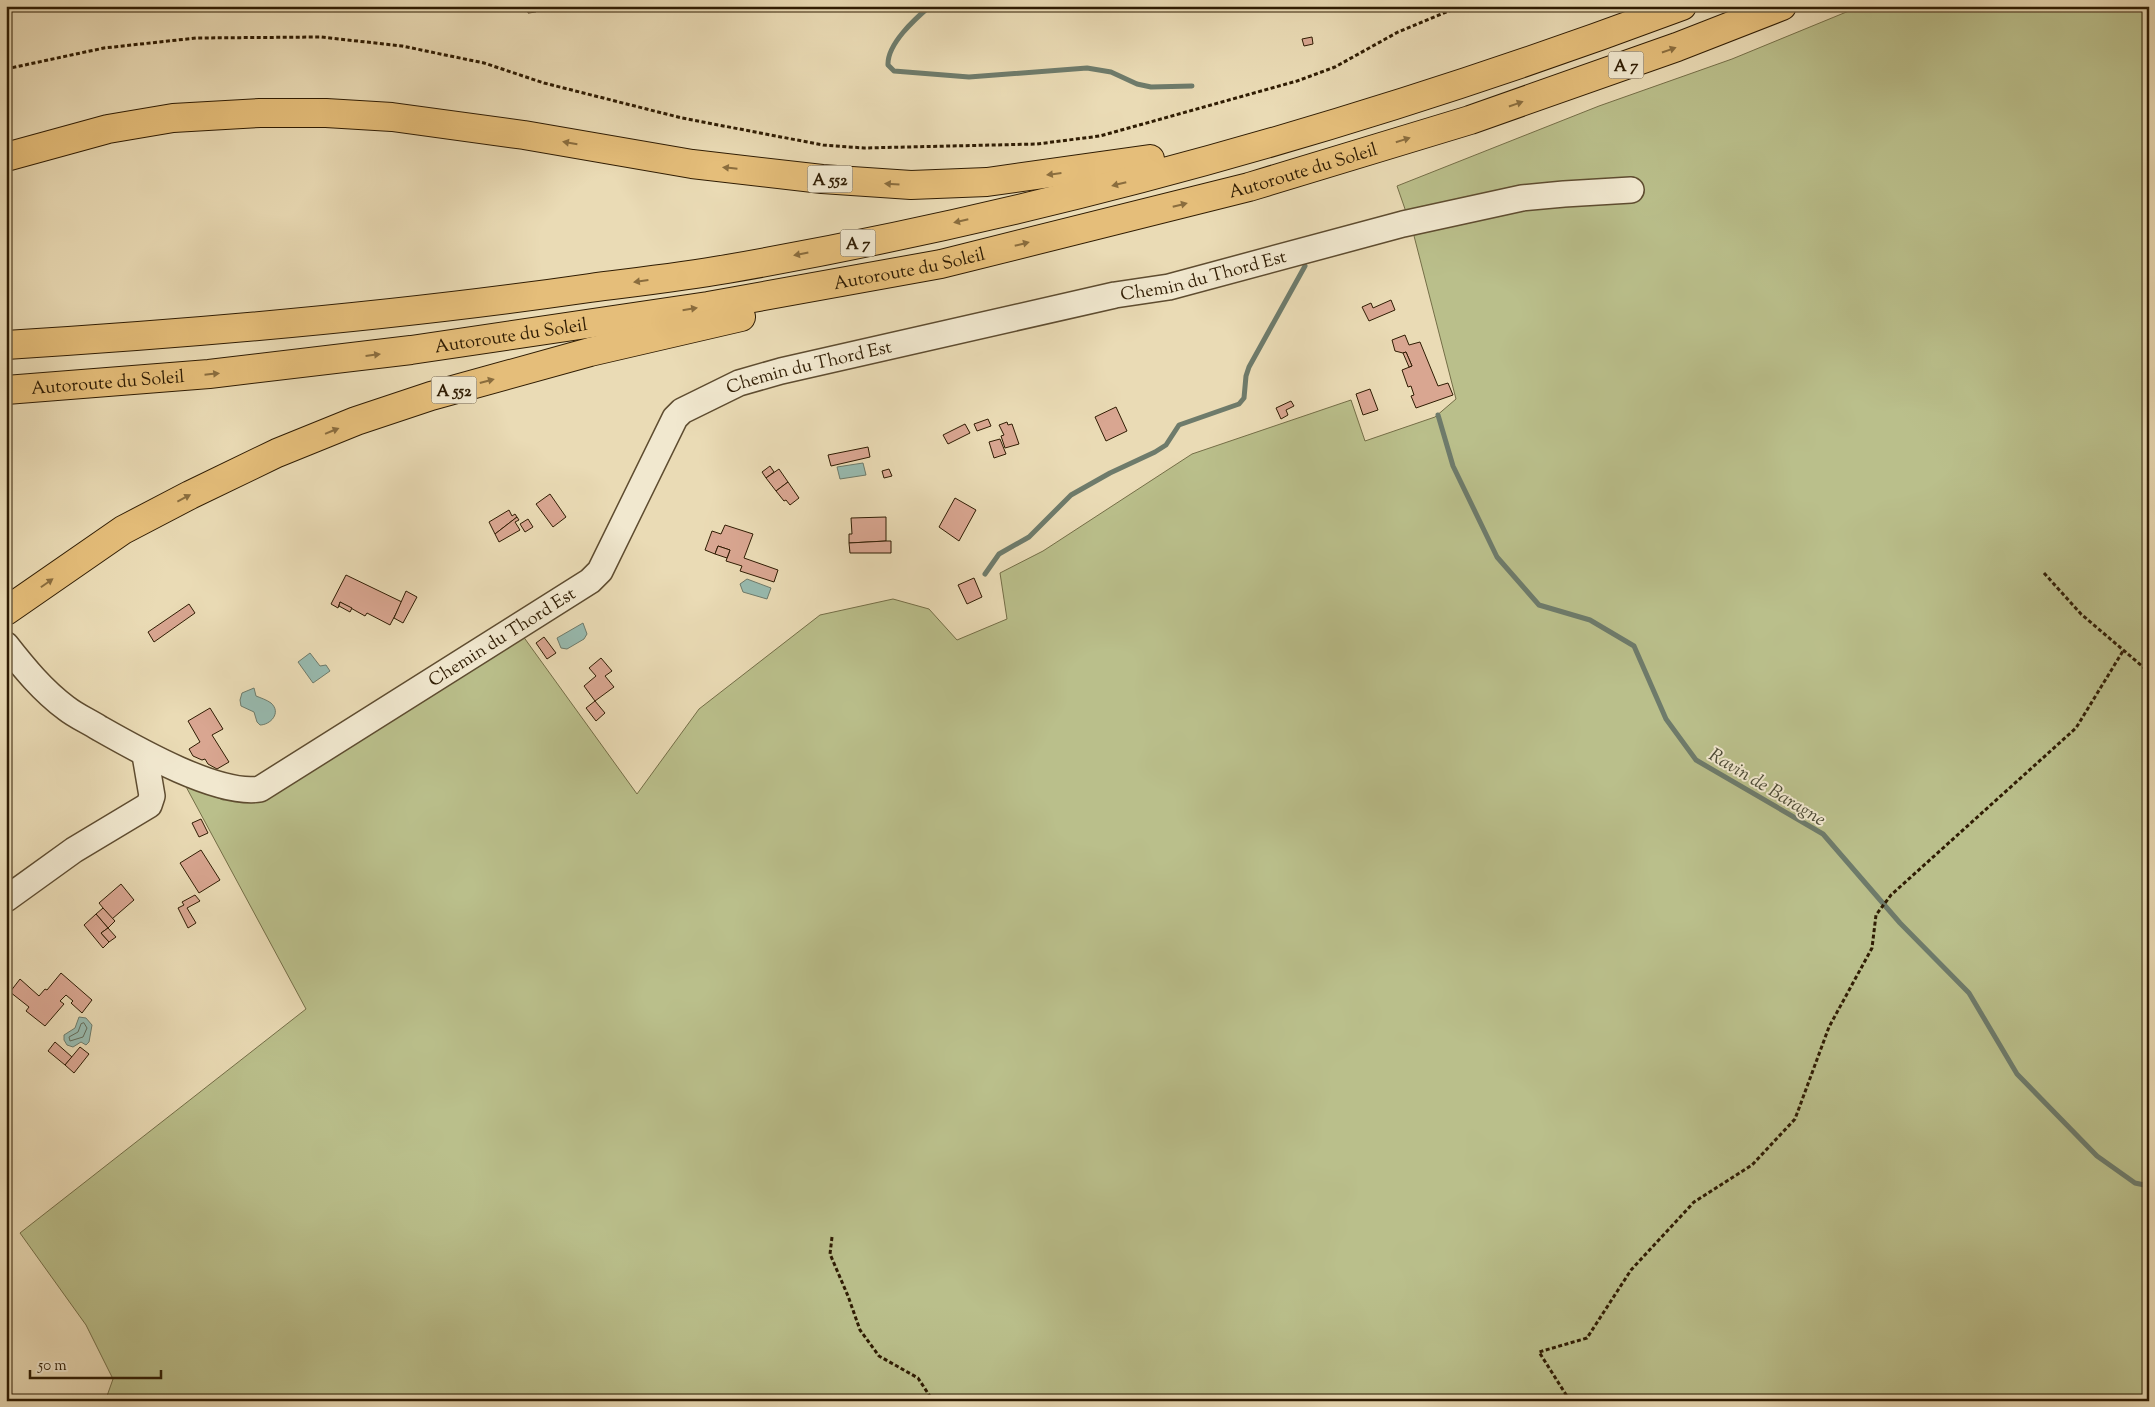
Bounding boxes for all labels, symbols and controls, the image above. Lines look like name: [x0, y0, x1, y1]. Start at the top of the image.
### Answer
one-way arrow: [1662, 46, 1677, 54]
road number: A 7: [1608, 52, 1644, 78]
one-way arrow: [1508, 100, 1523, 107]
one-way arrow: [1396, 136, 1411, 144]
one-way arrow: [561, 138, 577, 146]
street label: Autoroute du Soleil: [1226, 138, 1381, 207]
one-way arrow: [722, 164, 738, 172]
road number: A 552: [808, 165, 852, 192]
one-way arrow: [1046, 170, 1062, 178]
one-way arrow: [884, 180, 900, 188]
one-way arrow: [1111, 180, 1126, 188]
one-way arrow: [1172, 200, 1187, 208]
one-way arrow: [953, 217, 968, 225]
road number: A 7: [840, 230, 876, 256]
one-way arrow: [1014, 240, 1029, 248]
street label: Autoroute du Soleil: [832, 242, 988, 298]
street label: Chemin du Thord Est: [1119, 245, 1290, 309]
one-way arrow: [794, 250, 809, 258]
one-way arrow: [633, 277, 649, 285]
one-way arrow: [682, 305, 698, 313]
street label: Autoroute du Soleil: [433, 313, 589, 361]
street label: Chemin du Thord Est: [722, 335, 894, 402]
one-way arrow: [366, 351, 382, 359]
street label: Autoroute du Soleil: [30, 365, 186, 403]
one-way arrow: [204, 370, 220, 378]
road number: A 552: [432, 376, 476, 404]
one-way arrow: [479, 376, 494, 384]
one-way arrow: [325, 426, 339, 434]
one-way arrow: [177, 494, 192, 502]
one-way arrow: [40, 578, 53, 588]
street label: Chemin du Thord Est: [424, 582, 582, 695]
water label: Ravin de Baragne: [1703, 742, 1831, 834]
scale bar: [30, 1347, 161, 1379]
text: 50 m: [37, 1356, 67, 1377]

